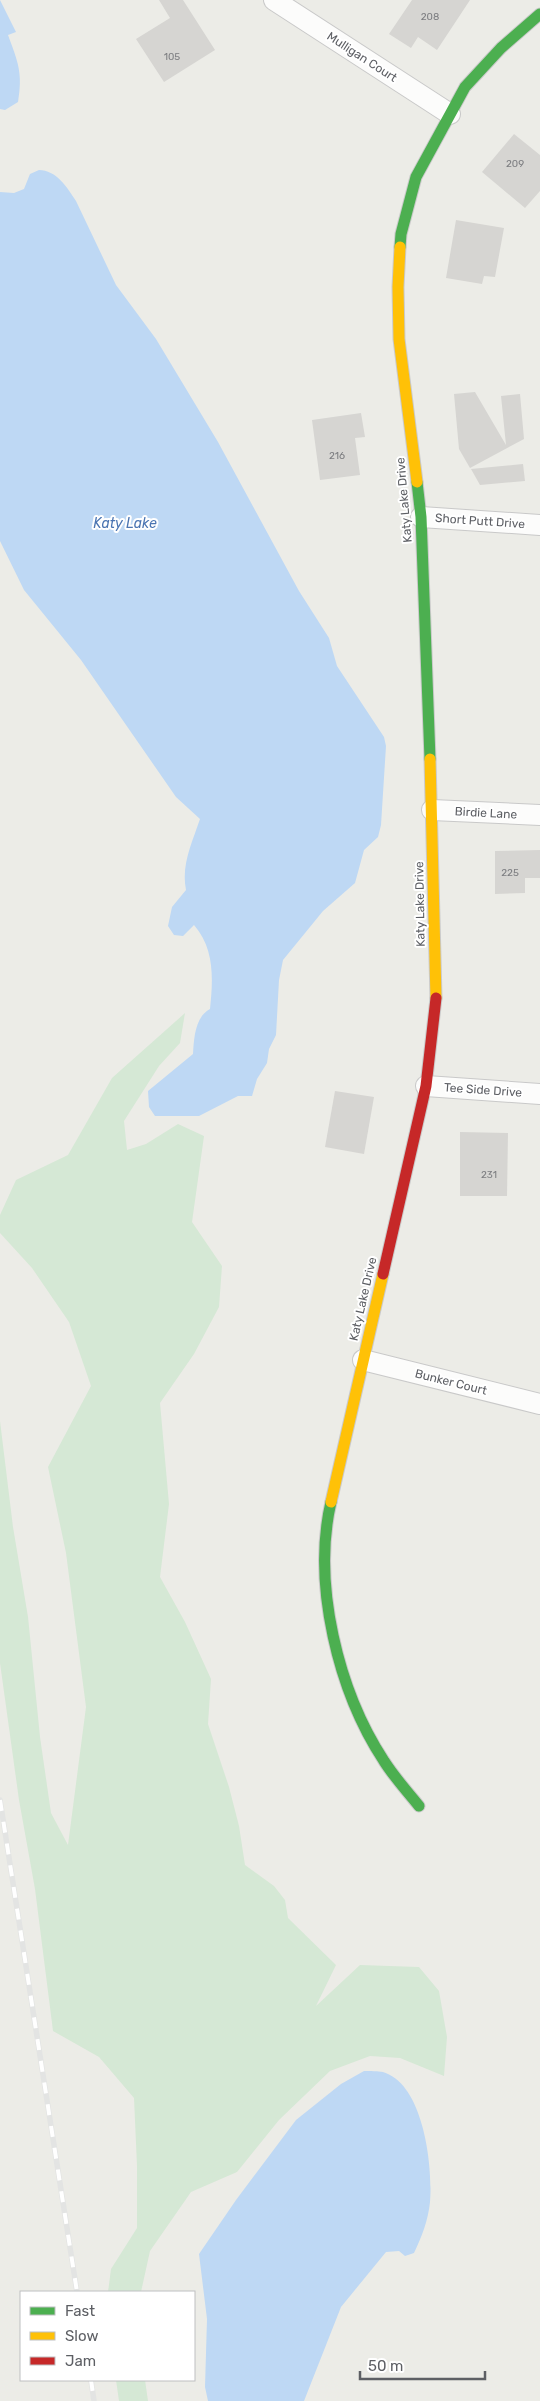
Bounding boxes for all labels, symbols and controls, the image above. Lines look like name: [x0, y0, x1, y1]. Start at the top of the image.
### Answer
house number: 208: [421, 11, 439, 23]
street label: Mulligan Court: [324, 29, 400, 85]
house number: 105: [164, 51, 180, 63]
house number: 209: [506, 158, 524, 170]
house number: 216: [329, 450, 345, 462]
street label: Katy Lake Drive: [393, 457, 415, 543]
street label: Short Putt Drive: [435, 511, 526, 531]
water label: Katy Lake: [93, 515, 157, 532]
street label: Birdie Lane: [454, 804, 518, 822]
street label: Katy Lake Drive: [412, 861, 428, 947]
house number: 225: [501, 867, 519, 879]
street label: Tee Side Drive: [443, 1080, 523, 1100]
house number: 231: [481, 1169, 497, 1181]
street label: Katy Lake Drive: [347, 1256, 379, 1342]
street label: Bunker Court: [414, 1366, 489, 1398]
legend: [20, 2291, 195, 2381]
text: Fast: [65, 2302, 95, 2320]
text: Slow: [65, 2327, 98, 2345]
scale bar: [360, 2348, 485, 2380]
text: Jam: [65, 2352, 96, 2370]
text: 50 m: [368, 2357, 403, 2375]

